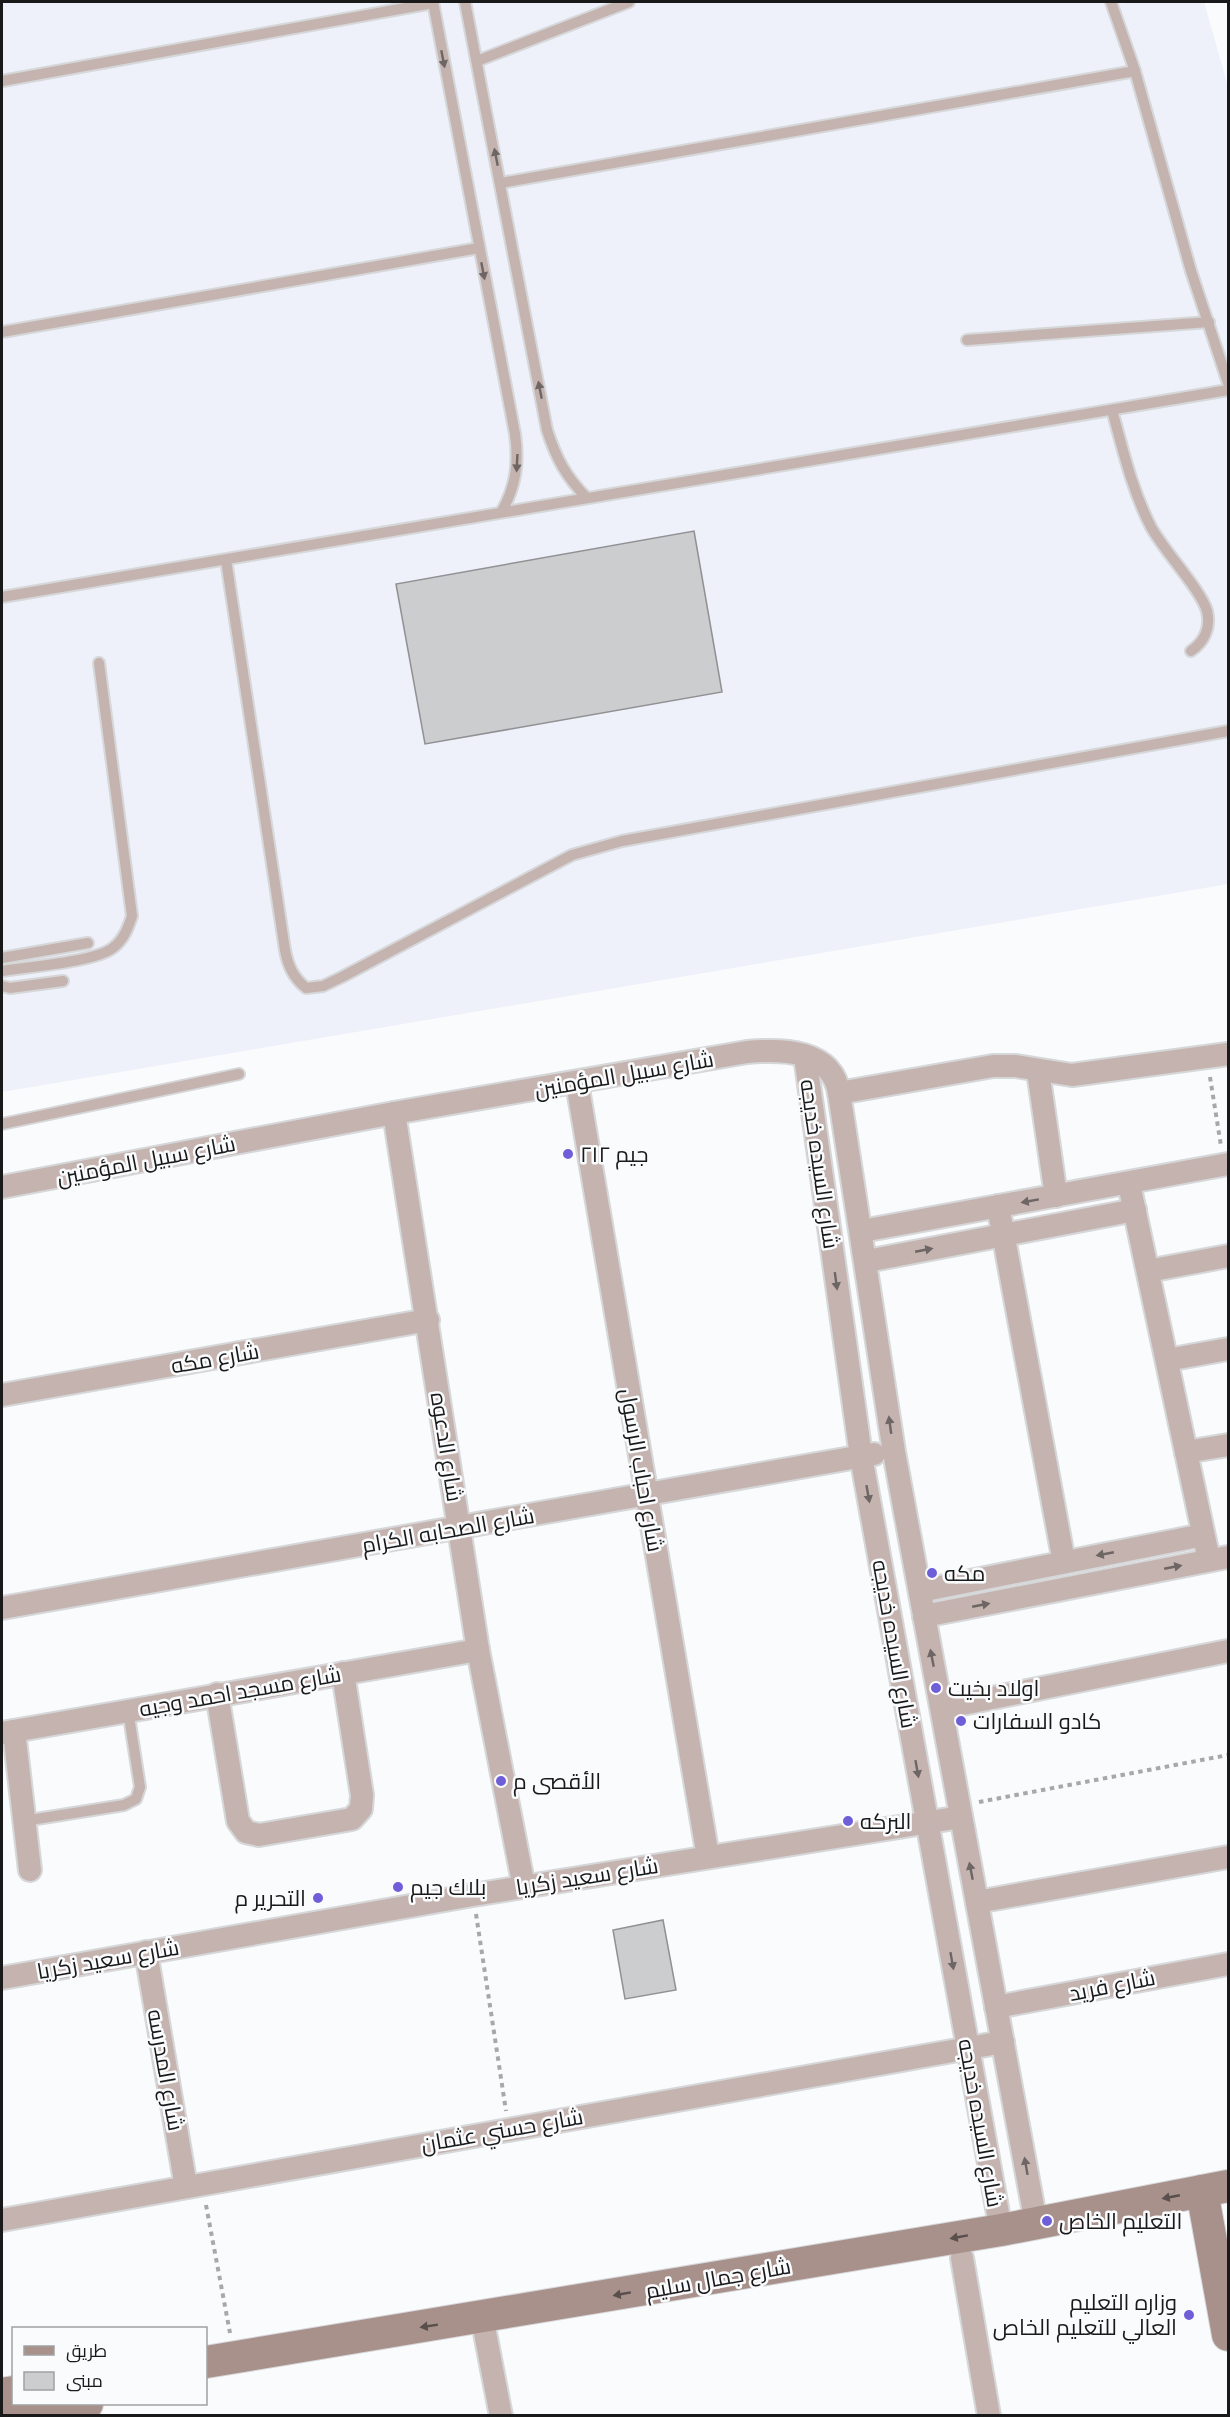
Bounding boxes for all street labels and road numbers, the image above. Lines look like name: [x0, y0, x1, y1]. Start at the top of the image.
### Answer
street label: شارع سبيل المؤمنين: [533, 1046, 716, 1105]
street label: شارع السيده خديجه: [793, 1078, 844, 1251]
street label: شارع سبيل المؤمنين: [55, 1131, 238, 1192]
street label: شارع مكه: [169, 1338, 262, 1381]
street label: شارع احباب الرسول: [613, 1386, 668, 1554]
street label: شارع الدعوه: [424, 1391, 467, 1504]
street label: شارع الصحابه الكرام: [360, 1503, 537, 1561]
street label: شارع السيده خديجه: [865, 1558, 922, 1731]
street label: شارع مسجد احمد وجيه: [137, 1661, 343, 1724]
street label: شارع سعيد زكريا: [514, 1853, 660, 1902]
street label: شارع سعيد زكريا: [35, 1935, 181, 1986]
street label: شارع فريد: [1067, 1965, 1158, 2008]
street label: شارع المدرسه: [141, 2007, 189, 2133]
street label: شارع السيده خديجه: [951, 2037, 1008, 2210]
street label: شارع حسني عثمان: [419, 2104, 586, 2161]
street label: شارع جمال سليم: [643, 2253, 793, 2307]

